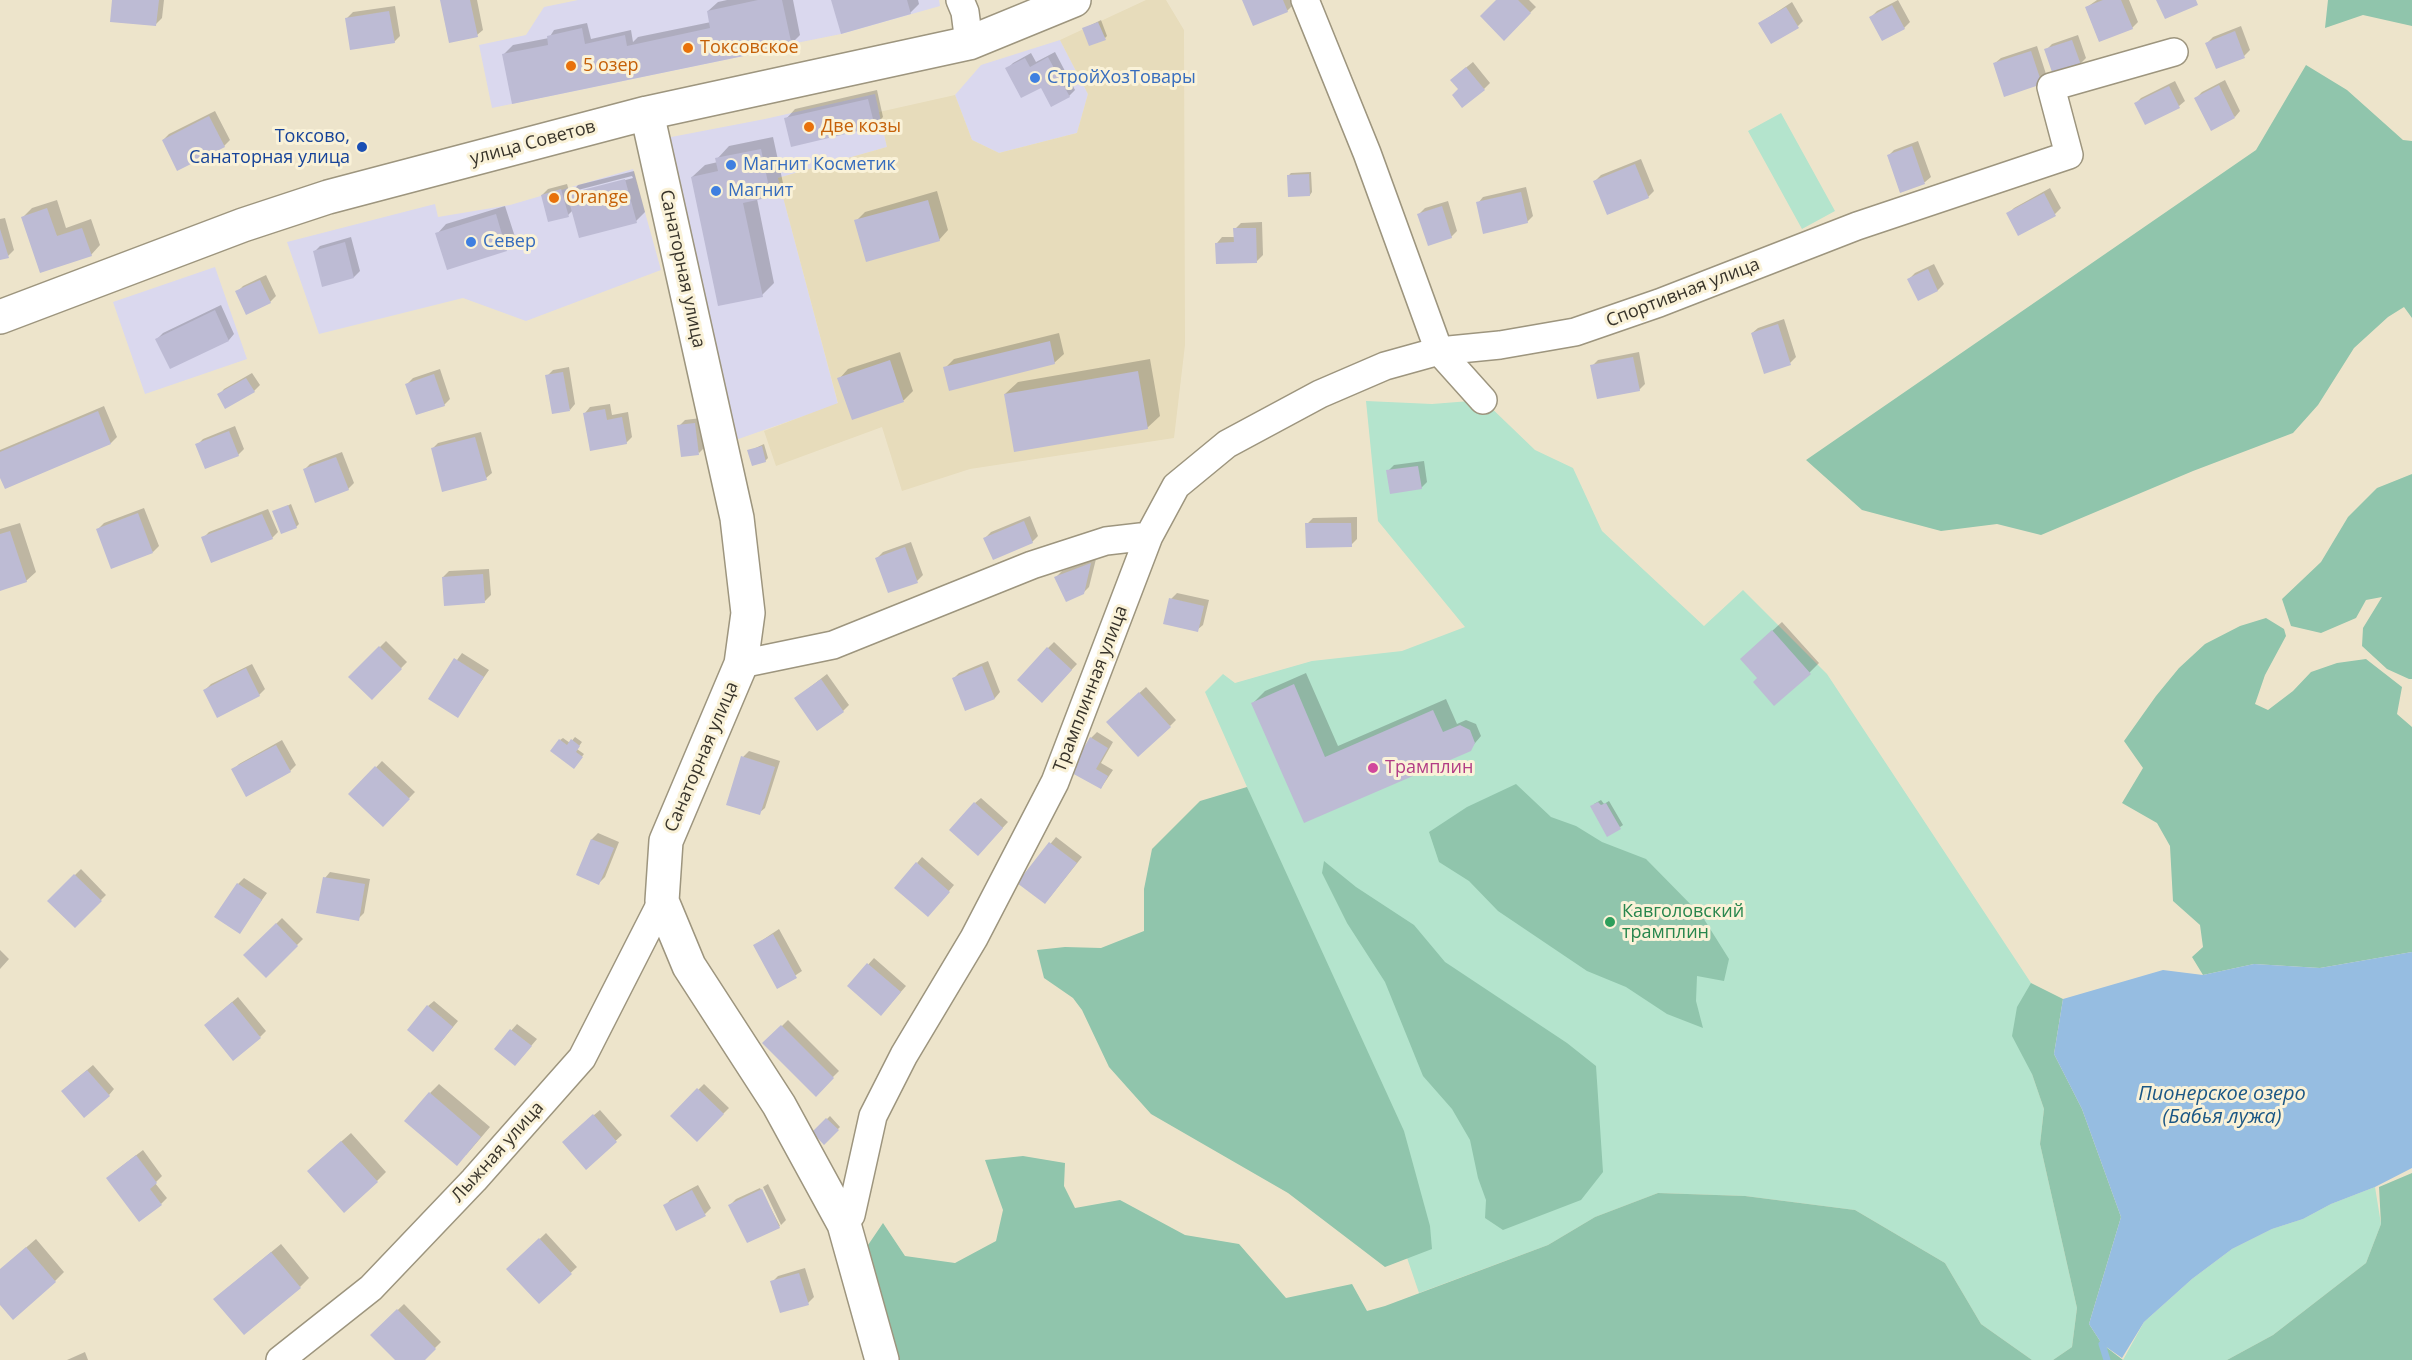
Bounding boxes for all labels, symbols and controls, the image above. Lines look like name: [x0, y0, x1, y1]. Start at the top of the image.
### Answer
place label: Токсовское: [700, 37, 799, 59]
marker: Токсовское: [681, 41, 695, 55]
place label: 5 озер: [583, 55, 639, 77]
marker: 5 озер: [564, 59, 578, 73]
place label: СтройХозТовары: [1047, 67, 1196, 89]
marker: СтройХозТовары: [1028, 71, 1042, 85]
street label: улица Советов: [468, 116, 598, 170]
place label: Две козы: [821, 116, 901, 138]
marker: Две козы: [802, 120, 816, 134]
place label: Токсово, Санаторная улица: [189, 126, 350, 168]
marker: Токсово, Санаторная улица: [355, 140, 369, 154]
place label: Магнит Косметик: [743, 154, 896, 176]
marker: Магнит Косметик: [724, 158, 738, 172]
place label: Магнит: [728, 180, 793, 202]
marker: Магнит: [709, 184, 723, 198]
place label: Orange: [566, 187, 628, 209]
street label: Санаторная улица: [655, 188, 709, 350]
marker: Orange: [547, 191, 561, 205]
place label: Север: [483, 231, 536, 253]
marker: Север: [464, 235, 478, 249]
street label: Спортивная улица: [1603, 254, 1763, 332]
street label: Трамплинная улица: [1049, 603, 1133, 775]
street label: Санаторная улица: [661, 679, 743, 835]
place label: Трамплин: [1385, 757, 1473, 779]
marker: Трамплин: [1366, 761, 1380, 775]
place label: Кавголовский трамплин: [1622, 901, 1744, 944]
marker: Кавголовский трамплин: [1603, 915, 1617, 929]
water label: Пионерское озеро (Бабья лужа): [2138, 1082, 2306, 1129]
street label: Лыжная улица: [447, 1097, 549, 1207]

